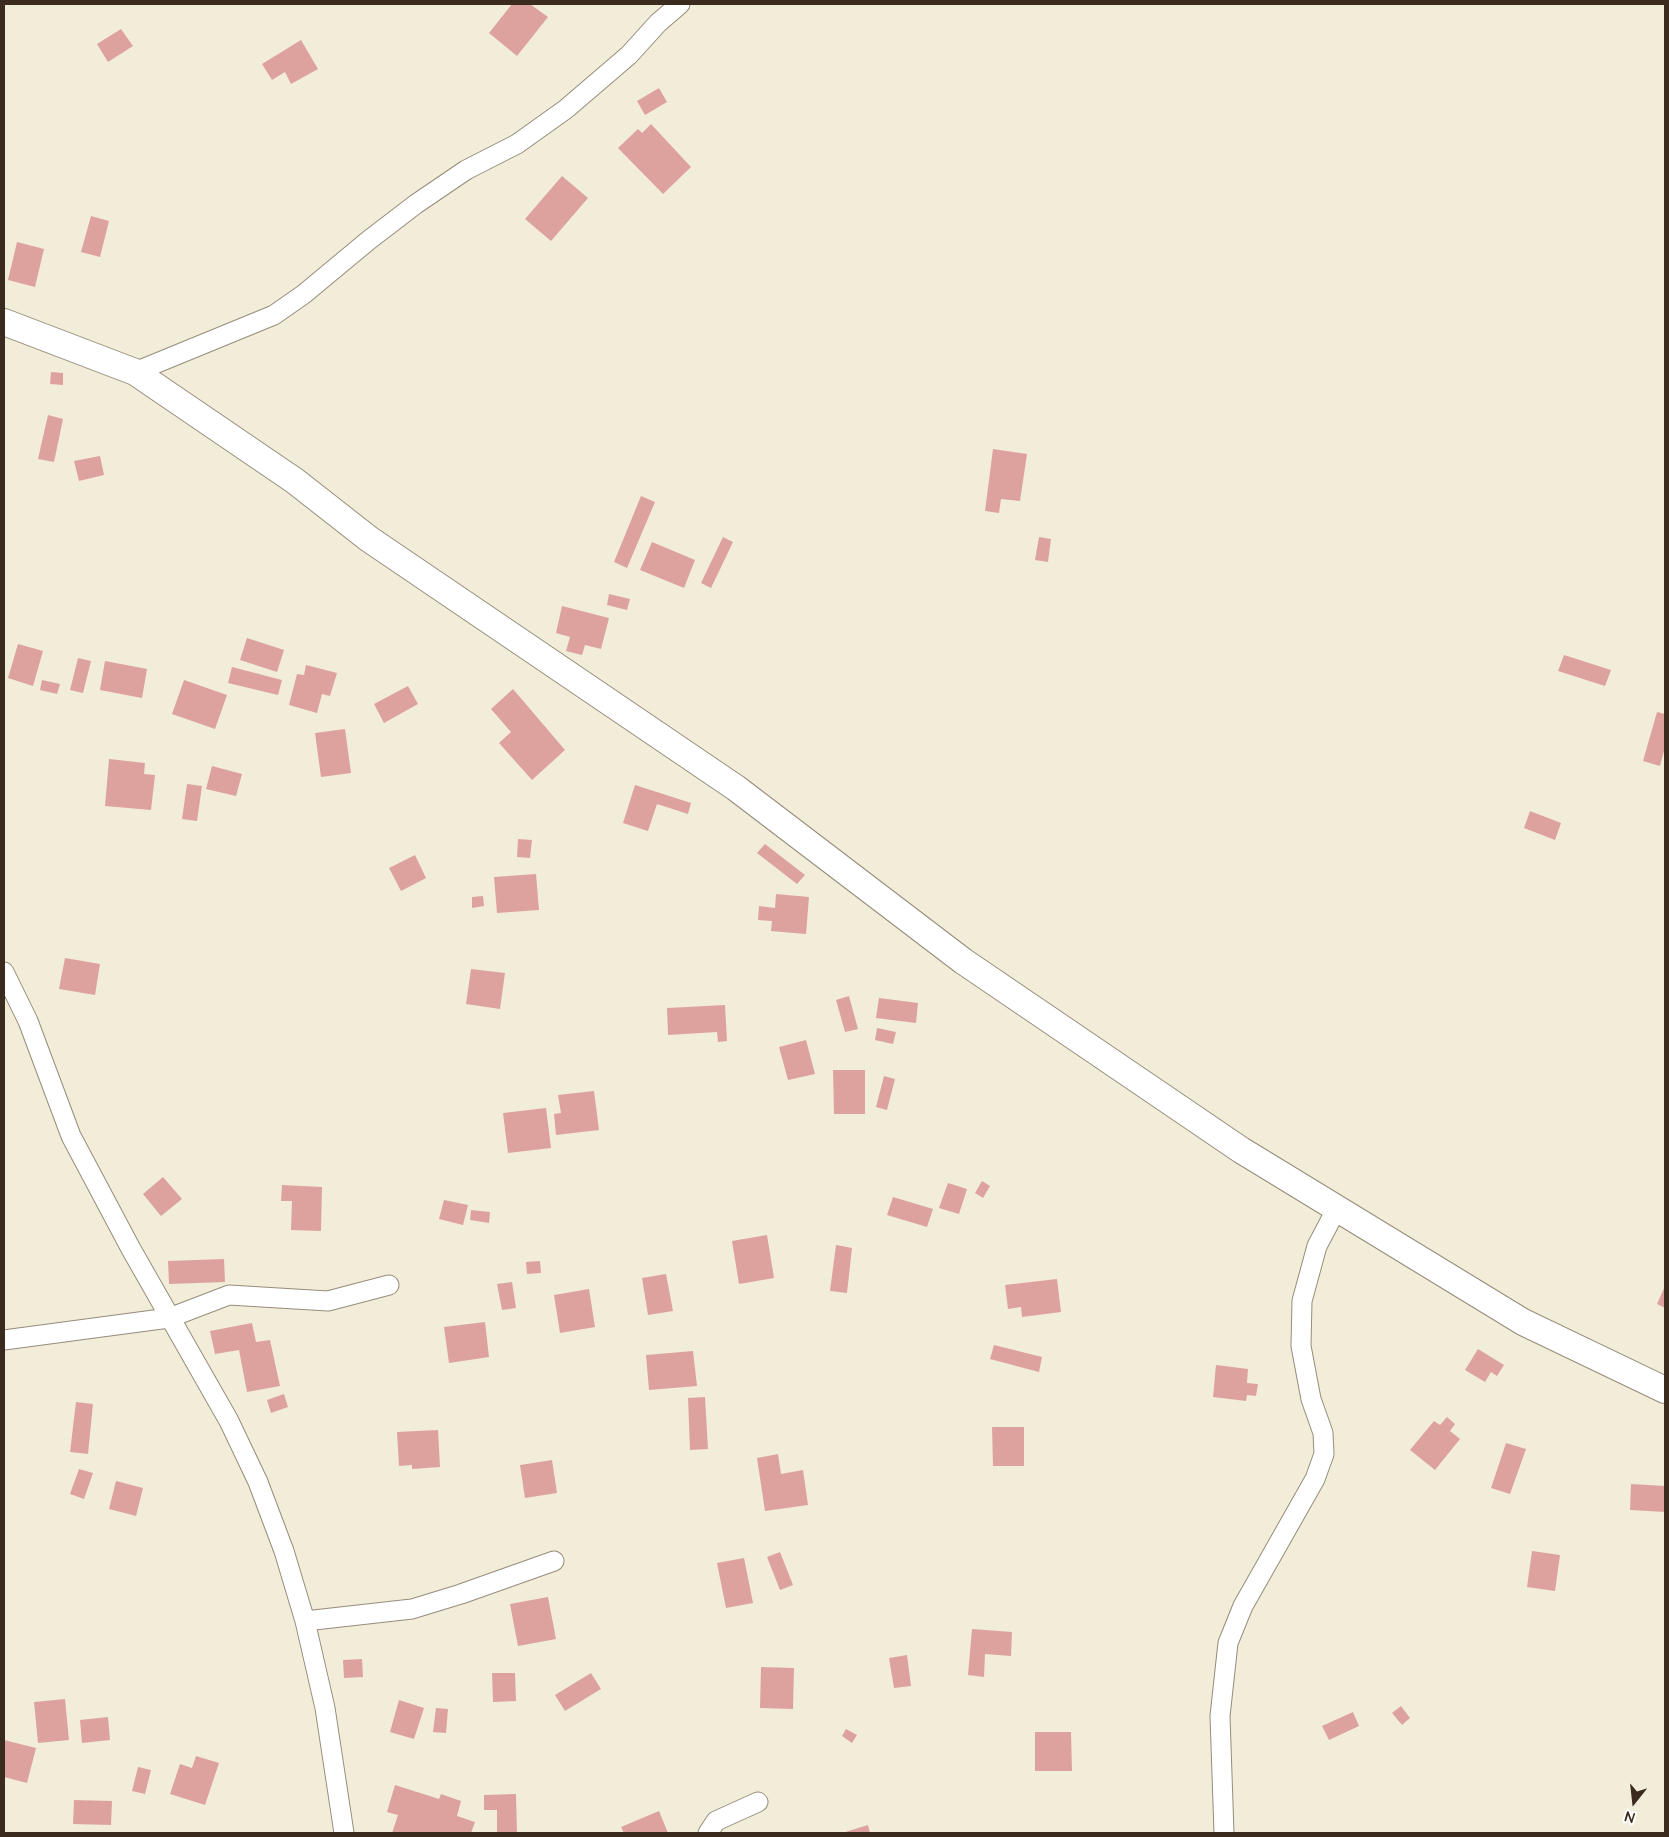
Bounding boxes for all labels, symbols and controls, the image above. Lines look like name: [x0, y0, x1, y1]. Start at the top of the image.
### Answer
north arrow: [1609, 1777, 1659, 1827]
text: N: [1623, 1806, 1637, 1827]

